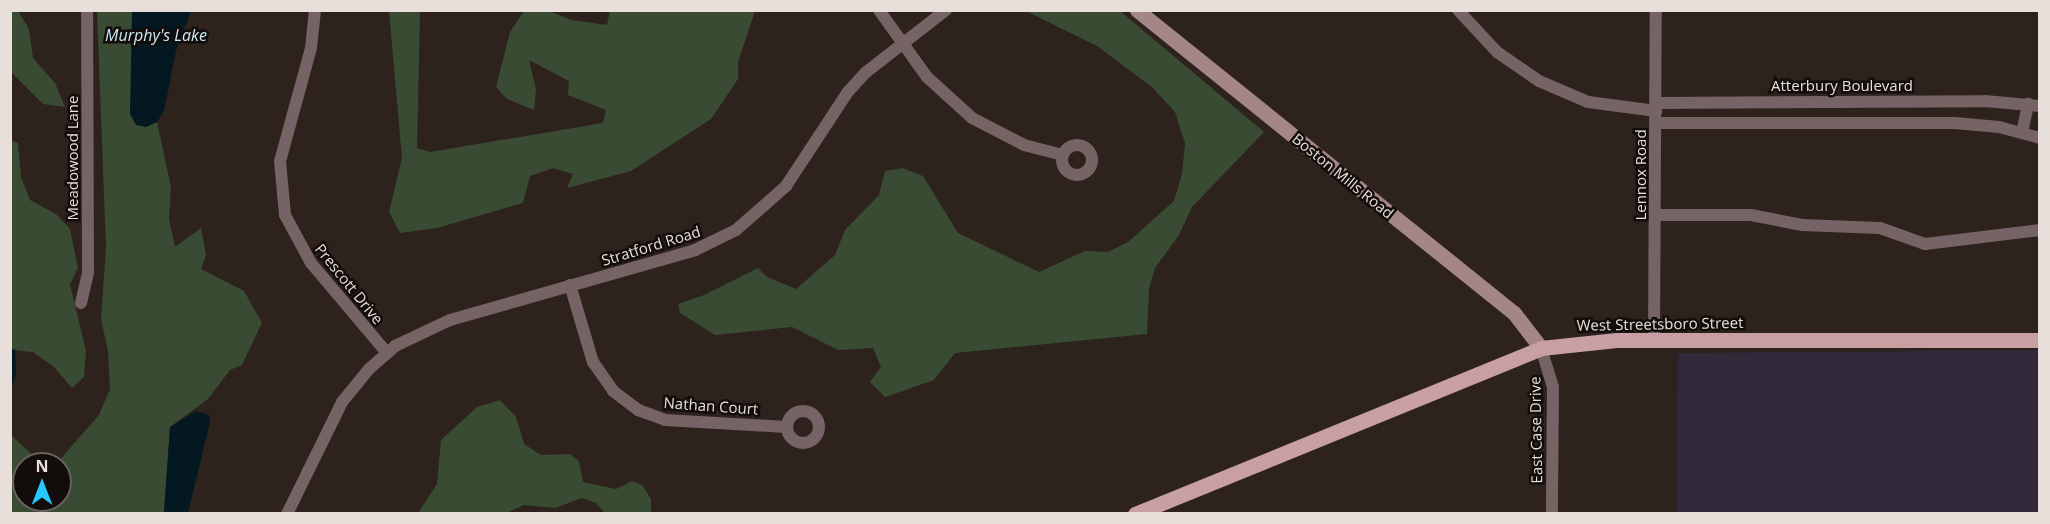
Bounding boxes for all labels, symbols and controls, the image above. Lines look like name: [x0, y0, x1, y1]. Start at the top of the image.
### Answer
water label: Murphy's Lake: [105, 25, 207, 45]
street label: Atterbury Boulevard: [1771, 77, 1913, 95]
street label: Meadowood Lane: [64, 96, 82, 220]
street label: Lennox Road: [1632, 129, 1650, 221]
street label: Boston Mills Road: [1289, 130, 1397, 222]
street label: Stratford Road: [599, 222, 703, 270]
street label: Prescott Drive: [311, 240, 387, 328]
street label: West Streetsboro Street: [1576, 314, 1744, 334]
street label: East Case Drive: [1526, 376, 1546, 484]
street label: Nathan Court: [663, 394, 759, 418]
north arrow: [12, 452, 72, 512]
text: N: [35, 455, 49, 477]

